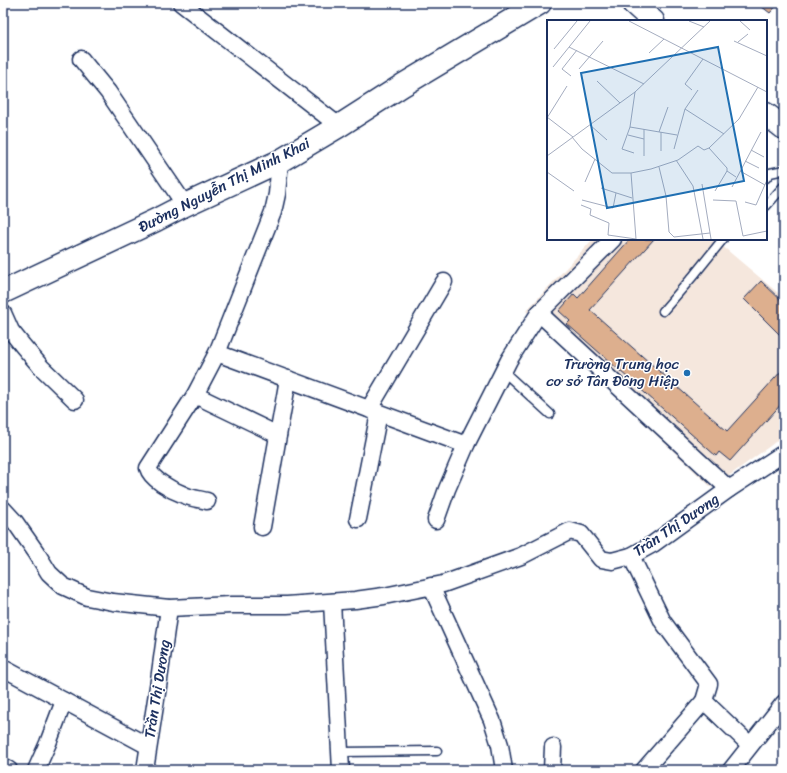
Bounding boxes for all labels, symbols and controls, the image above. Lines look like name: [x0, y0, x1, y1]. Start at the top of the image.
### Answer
inset map: [547, 20, 767, 240]
street label: Đường Nguyễn Thị Minh Khai: [134, 130, 315, 240]
place label: Trường Trung học cơ sở Tân Đông Hiệp: [546, 351, 680, 394]
marker: Trường Trung học cơ sở Tân Đông Hiệp: [682, 368, 692, 378]
street label: Trần Thị Dương: [627, 486, 725, 564]
street label: Trần Thị Dương: [136, 637, 178, 740]

